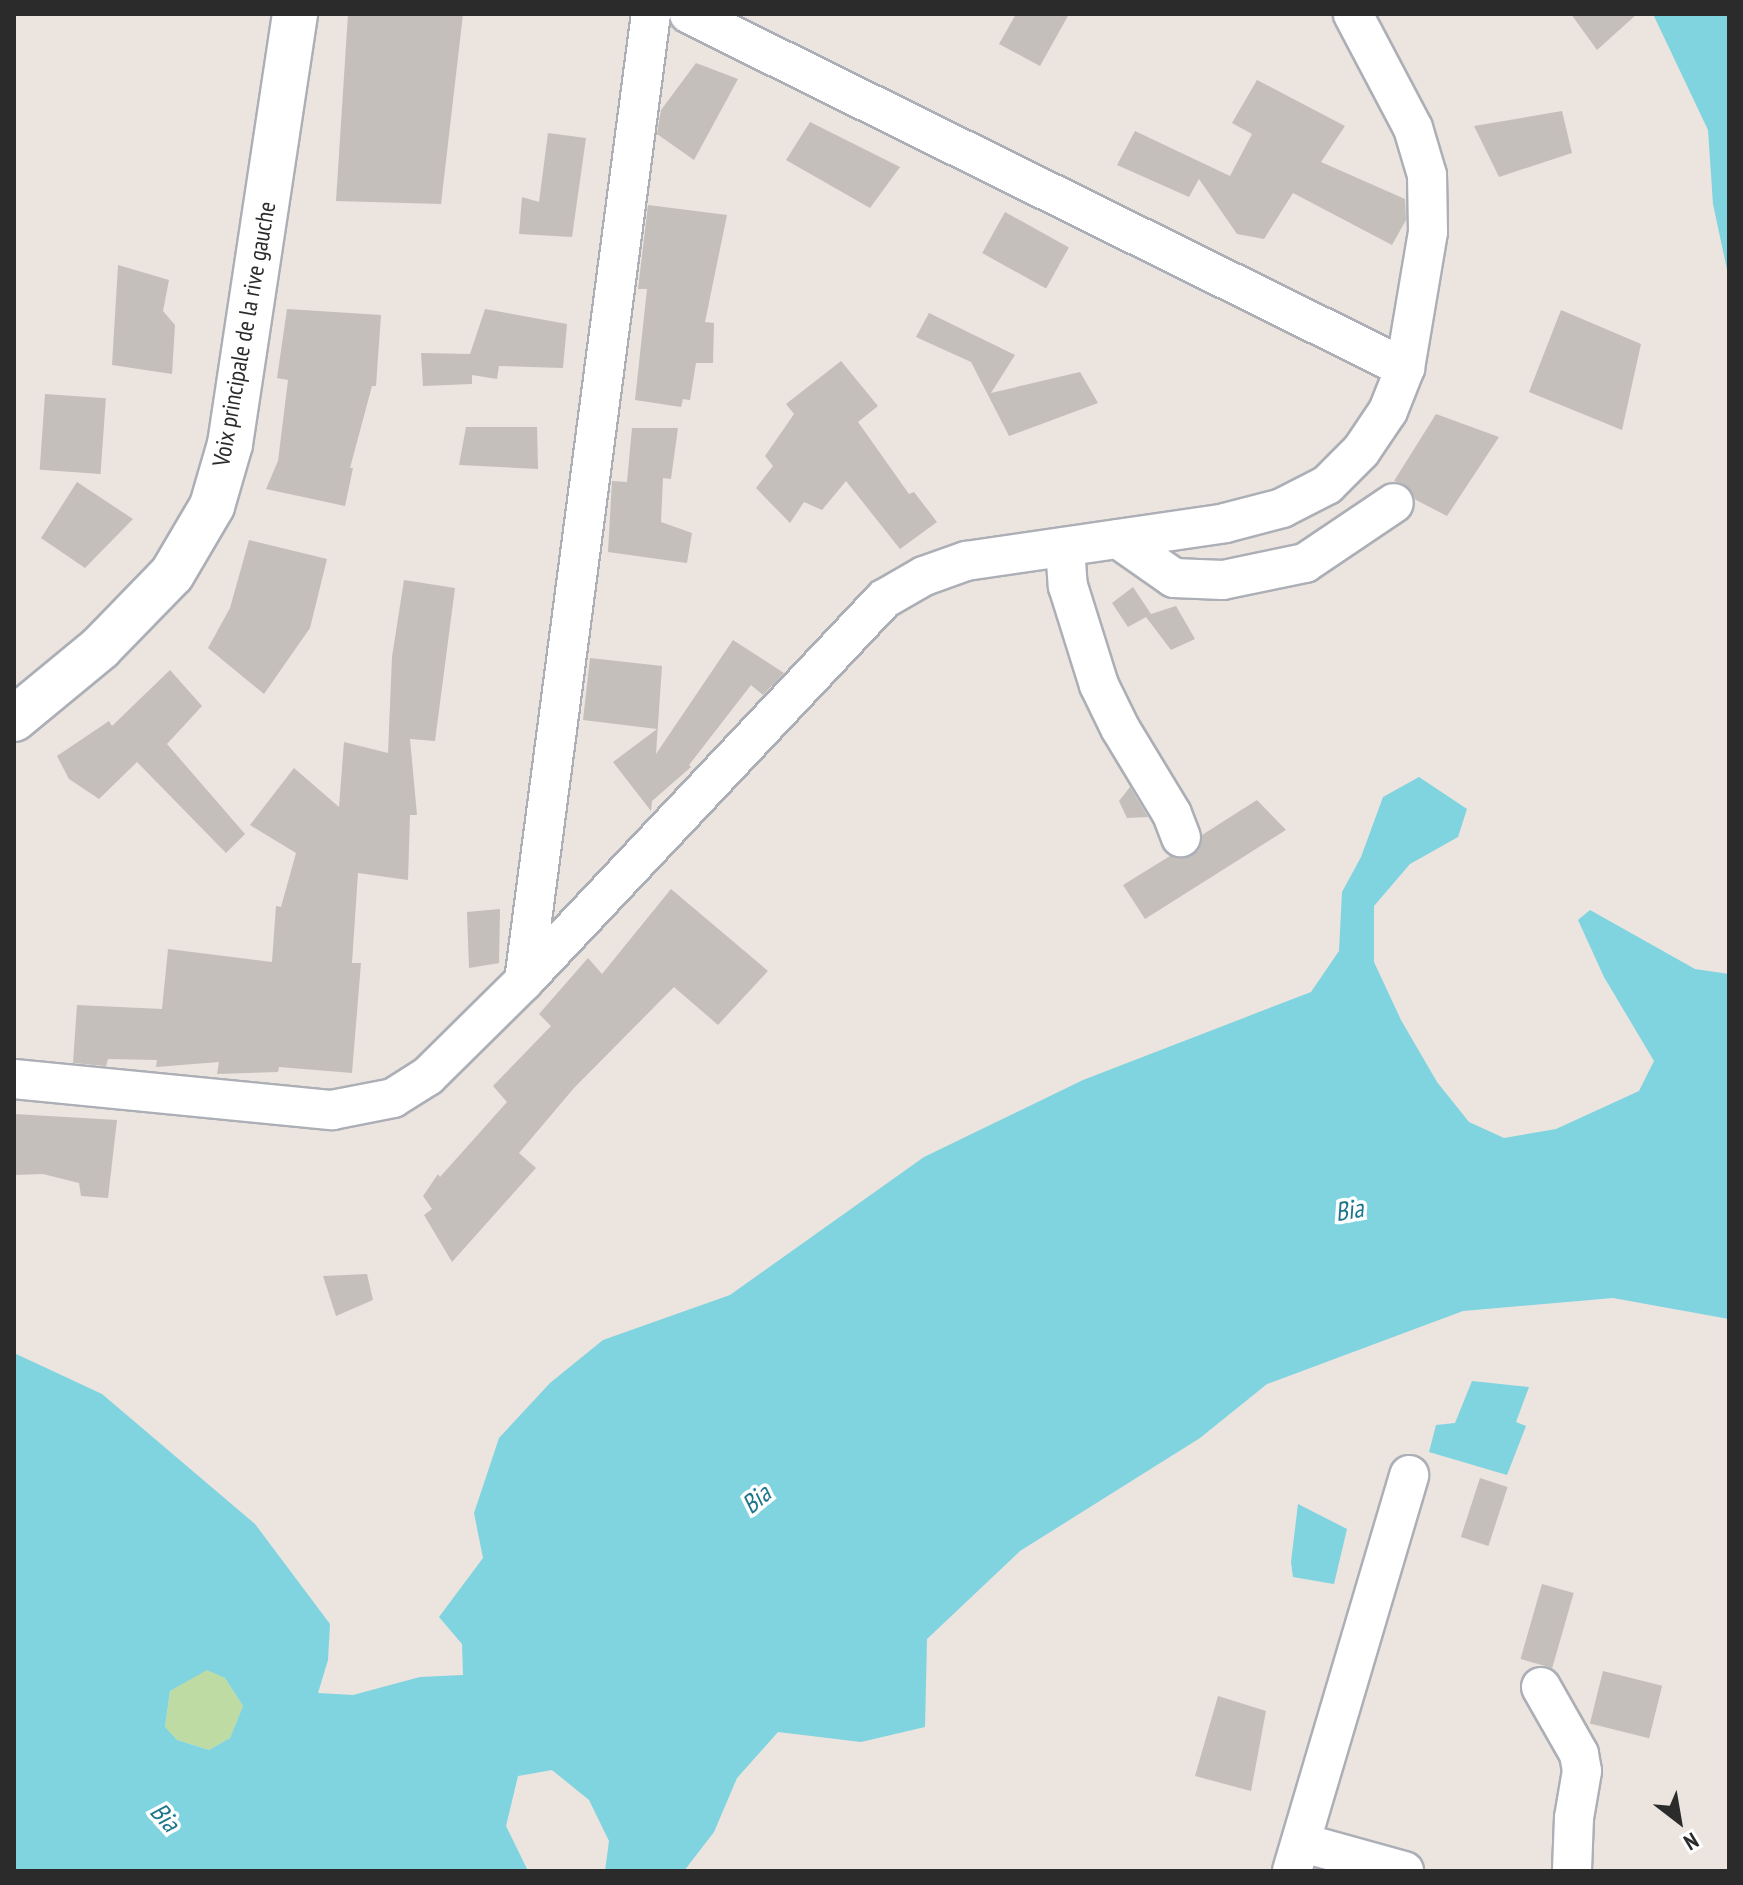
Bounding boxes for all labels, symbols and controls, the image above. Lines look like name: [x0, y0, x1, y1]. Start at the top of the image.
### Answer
street label: Voix principale de la rive gauche: [206, 199, 282, 469]
water label: Bia: [1332, 1192, 1366, 1228]
water label: Bia: [735, 1478, 777, 1520]
north arrow: [1639, 1781, 1719, 1861]
water label: Bia: [144, 1796, 186, 1838]
text: N: [1679, 1827, 1704, 1857]

